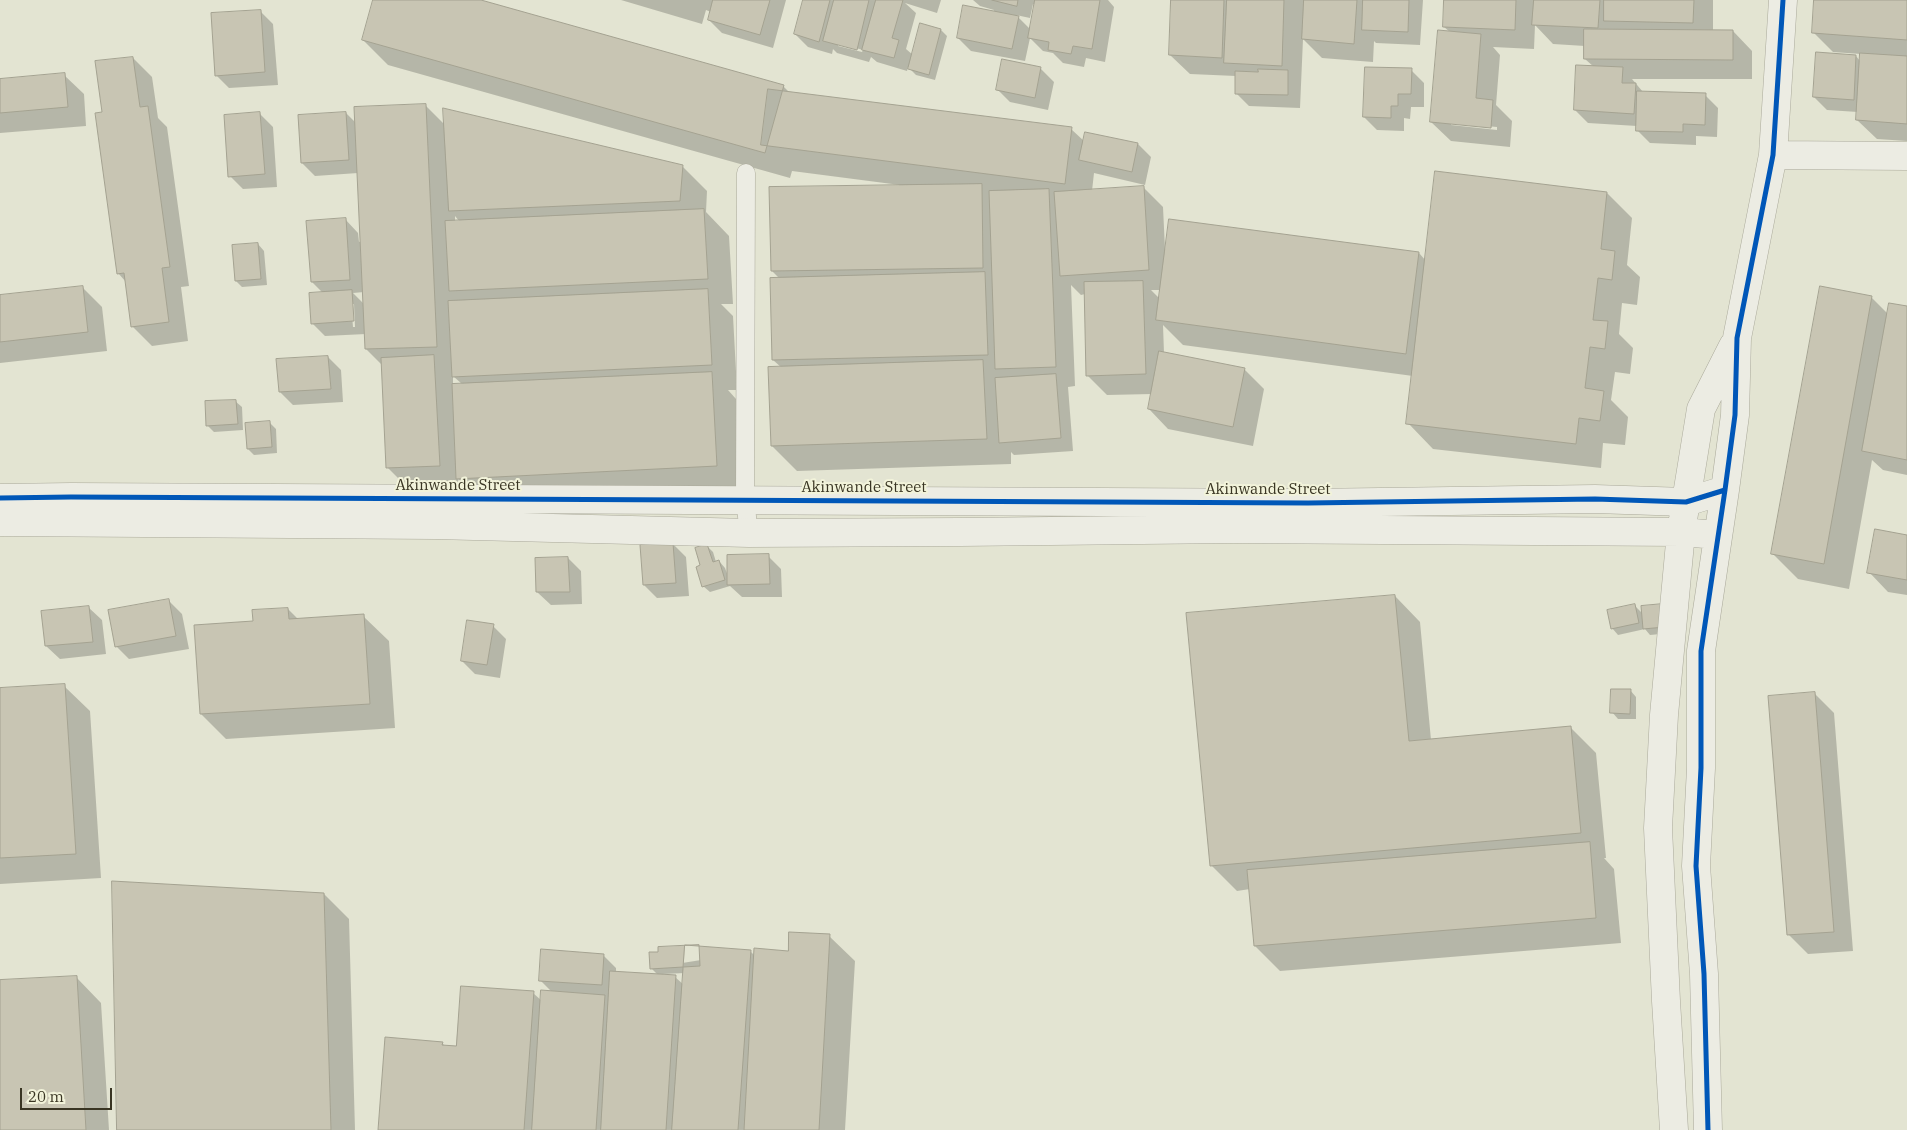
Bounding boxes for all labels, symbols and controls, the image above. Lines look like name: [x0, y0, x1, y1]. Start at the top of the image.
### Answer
street label: Akinwande Street: [395, 477, 521, 495]
street label: Akinwande Street: [801, 479, 927, 497]
street label: Akinwande Street: [1205, 481, 1331, 499]
scale bar: [22, 1078, 115, 1110]
text: 20 m: [28, 1087, 64, 1106]

